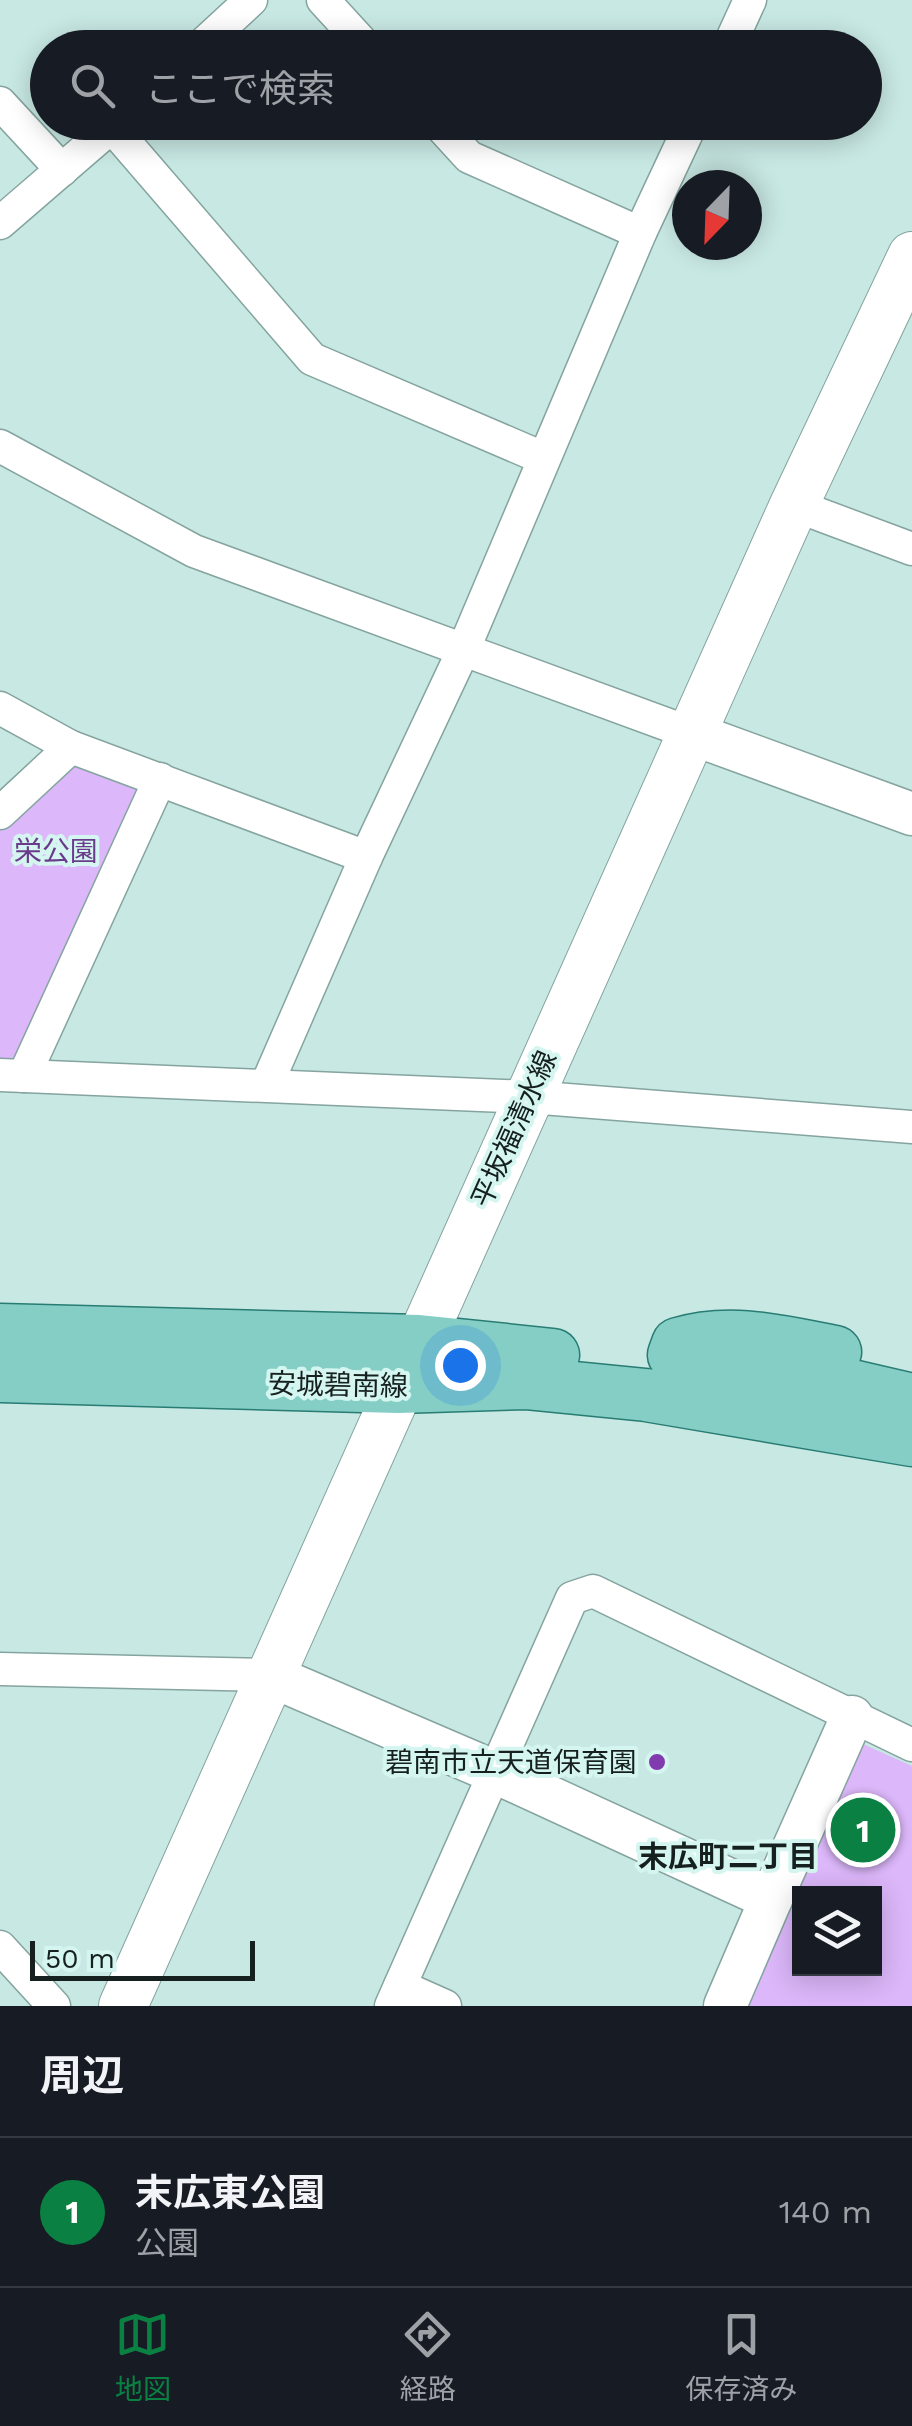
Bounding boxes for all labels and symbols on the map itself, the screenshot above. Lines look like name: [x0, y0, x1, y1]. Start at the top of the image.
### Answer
north arrow: [672, 170, 762, 260]
park label: 栄公園: [14, 835, 98, 868]
street label: 平坂福清水線: [465, 1046, 563, 1212]
your location: [435, 1340, 486, 1391]
street label: 安城碧南線: [268, 1367, 408, 1403]
place label: 碧南市立天道保育園: [385, 1746, 637, 1779]
marker: 碧南市立天道保育園: [646, 1751, 668, 1773]
pin: 1: [830, 1792, 896, 1868]
district label: 末広町二丁目: [638, 1839, 818, 1874]
scale bar: [30, 1936, 255, 1980]

